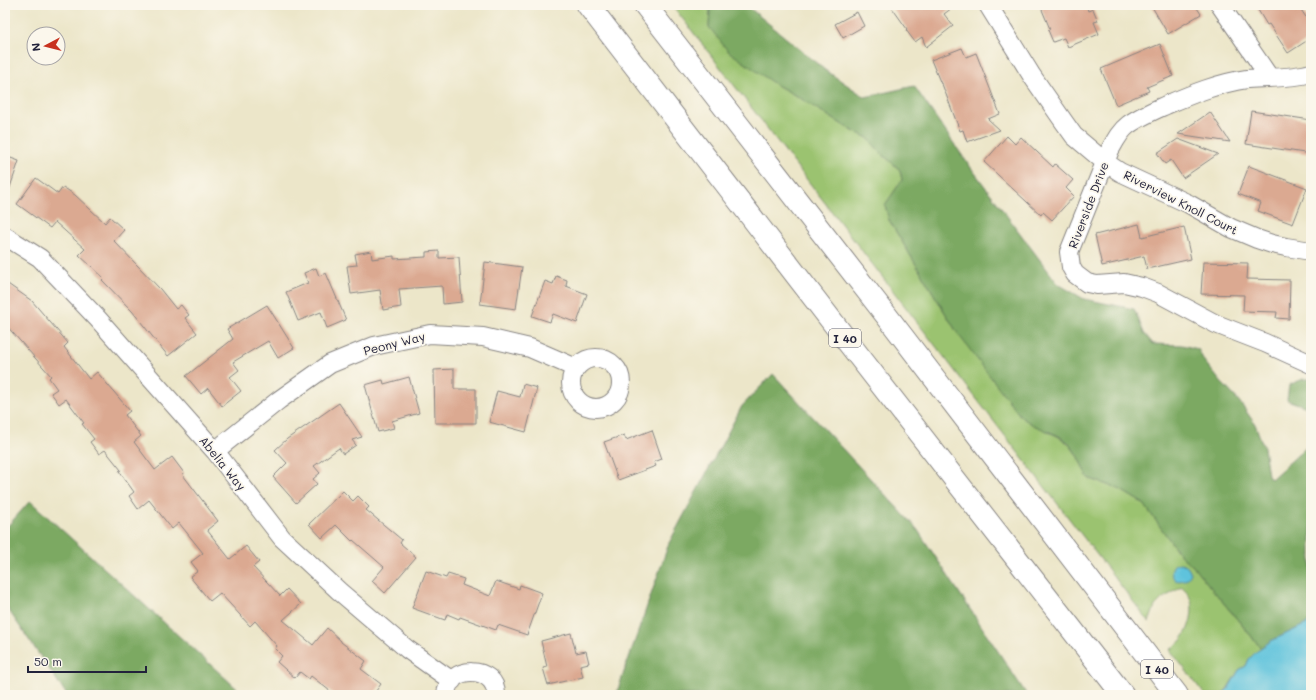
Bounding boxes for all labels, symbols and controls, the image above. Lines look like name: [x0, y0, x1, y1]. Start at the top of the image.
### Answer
north arrow: [26, 26, 66, 66]
text: N: [28, 42, 44, 52]
street label: Riverside Drive: [1064, 160, 1112, 250]
street label: Riverview Knoll Court: [1121, 166, 1241, 238]
street label: Peony Way: [362, 328, 426, 358]
road number: I 40: [829, 329, 861, 347]
street label: Abelia Way: [196, 432, 250, 494]
scale bar: [28, 648, 146, 674]
text: 50 m: [34, 653, 62, 669]
road number: I 40: [1141, 660, 1173, 678]

